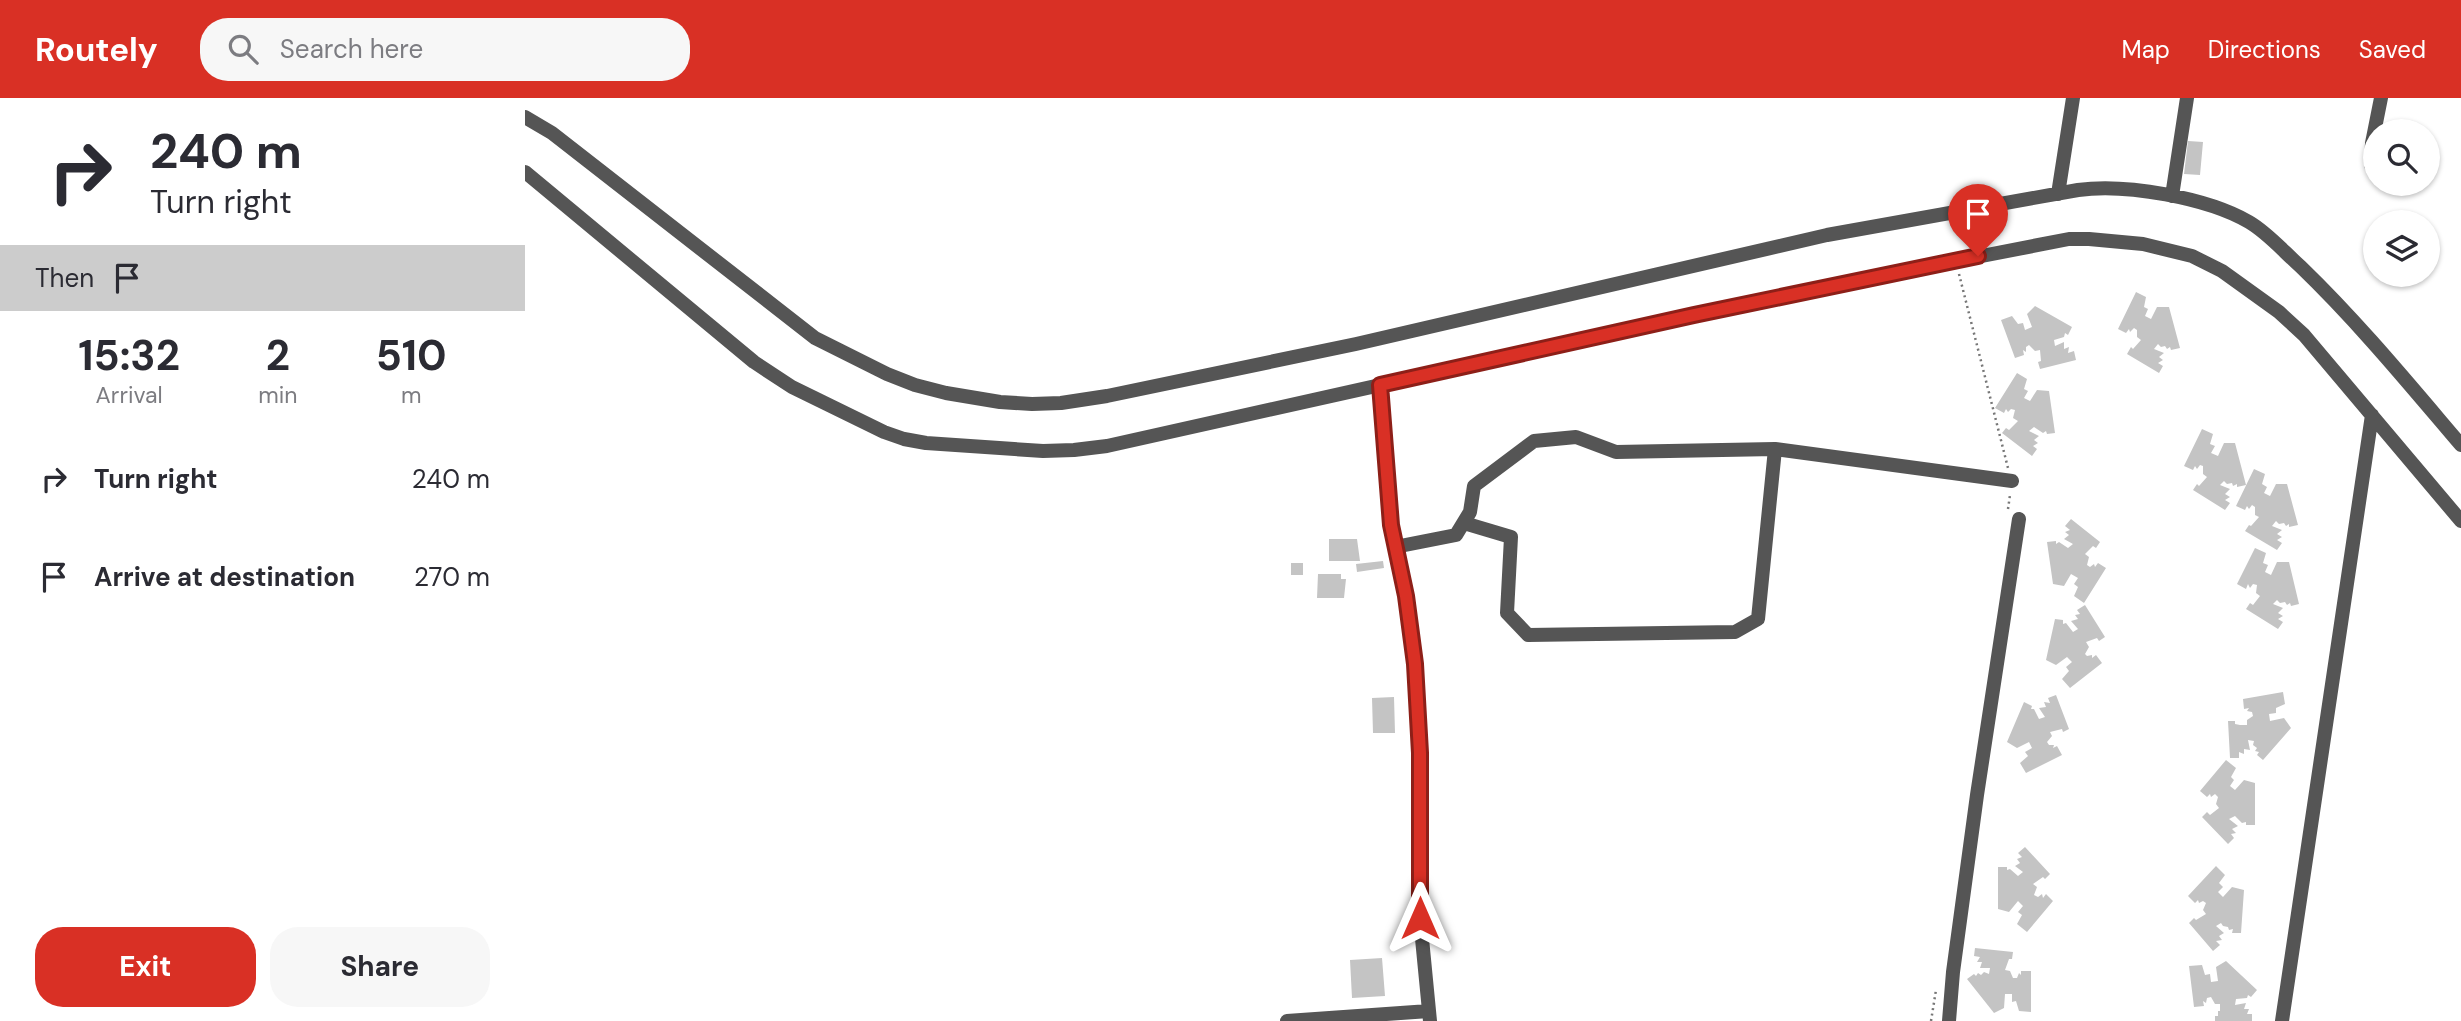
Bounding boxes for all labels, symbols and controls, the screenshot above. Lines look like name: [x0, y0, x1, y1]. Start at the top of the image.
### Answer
search box: [200, 18, 690, 81]
text: Routely: [35, 28, 158, 71]
icon: search: [224, 30, 262, 68]
text: Search here: [280, 32, 423, 66]
text: Map: [2122, 34, 2170, 65]
text: Directions: [2208, 34, 2321, 65]
text: Saved: [2359, 34, 2426, 65]
text: 240 m: [150, 119, 302, 183]
map controls: [2363, 119, 2440, 287]
button: search: [2363, 119, 2440, 196]
icon: right: [35, 126, 126, 217]
text: Turn right: [150, 181, 292, 223]
pin: [1948, 184, 2008, 256]
icon: arrive: [1959, 195, 1997, 233]
button: layers: [2363, 210, 2440, 287]
icon: arrive: [108, 259, 146, 297]
text: Then: [35, 261, 94, 295]
text: 15:32: [78, 328, 180, 383]
text: 2: [266, 328, 290, 383]
text: 510: [376, 328, 447, 383]
text: Arrival: [96, 380, 163, 410]
text: min: [258, 380, 297, 410]
text: m: [401, 380, 421, 410]
icon: right: [35, 460, 73, 498]
text: Turn right: [94, 462, 218, 496]
text: 240 m: [412, 462, 490, 496]
icon: arrive: [35, 558, 73, 596]
text: Arrive at destination: [94, 560, 355, 594]
text: 270 m: [414, 560, 490, 594]
position arrow: [1383, 881, 1457, 955]
button: Exit: [35, 927, 256, 1007]
button: Share: [270, 927, 490, 1007]

